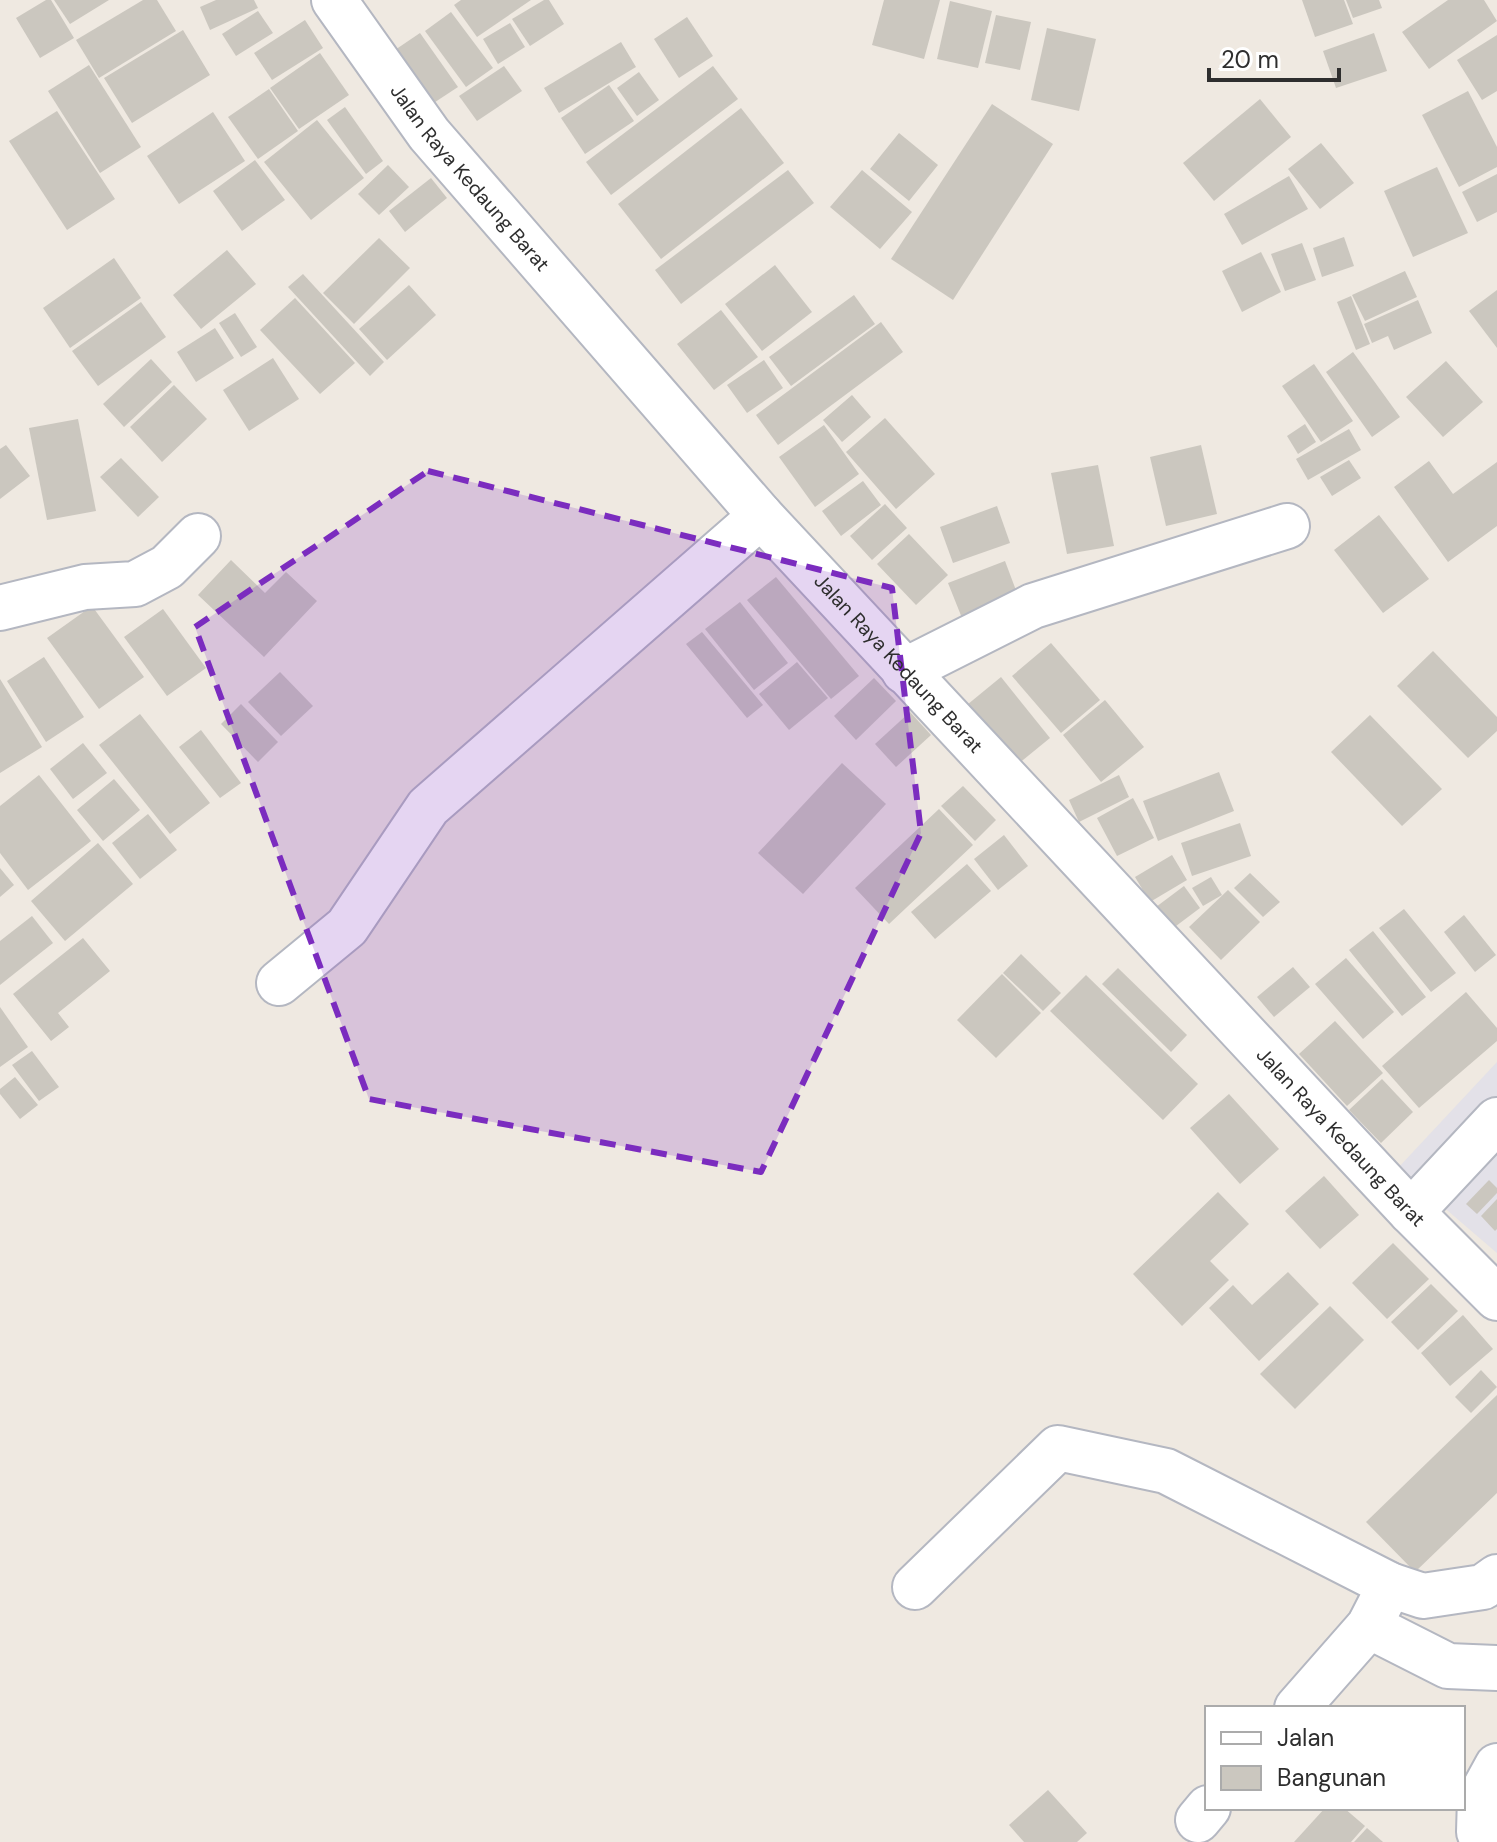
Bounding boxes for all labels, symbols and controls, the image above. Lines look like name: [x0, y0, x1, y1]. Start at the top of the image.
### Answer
scale bar: [1209, 32, 1339, 82]
text: 20 m: [1221, 44, 1279, 75]
street label: Jalan Raya Kedaung Barat: [385, 79, 556, 277]
street label: Jalan Raya Kedaung Barat: [809, 568, 989, 759]
street label: Jalan Raya Kedaung Barat: [1251, 1042, 1431, 1232]
legend: [1205, 1706, 1465, 1810]
text: Jalan: [1277, 1722, 1334, 1753]
text: Bangunan: [1277, 1762, 1386, 1793]

